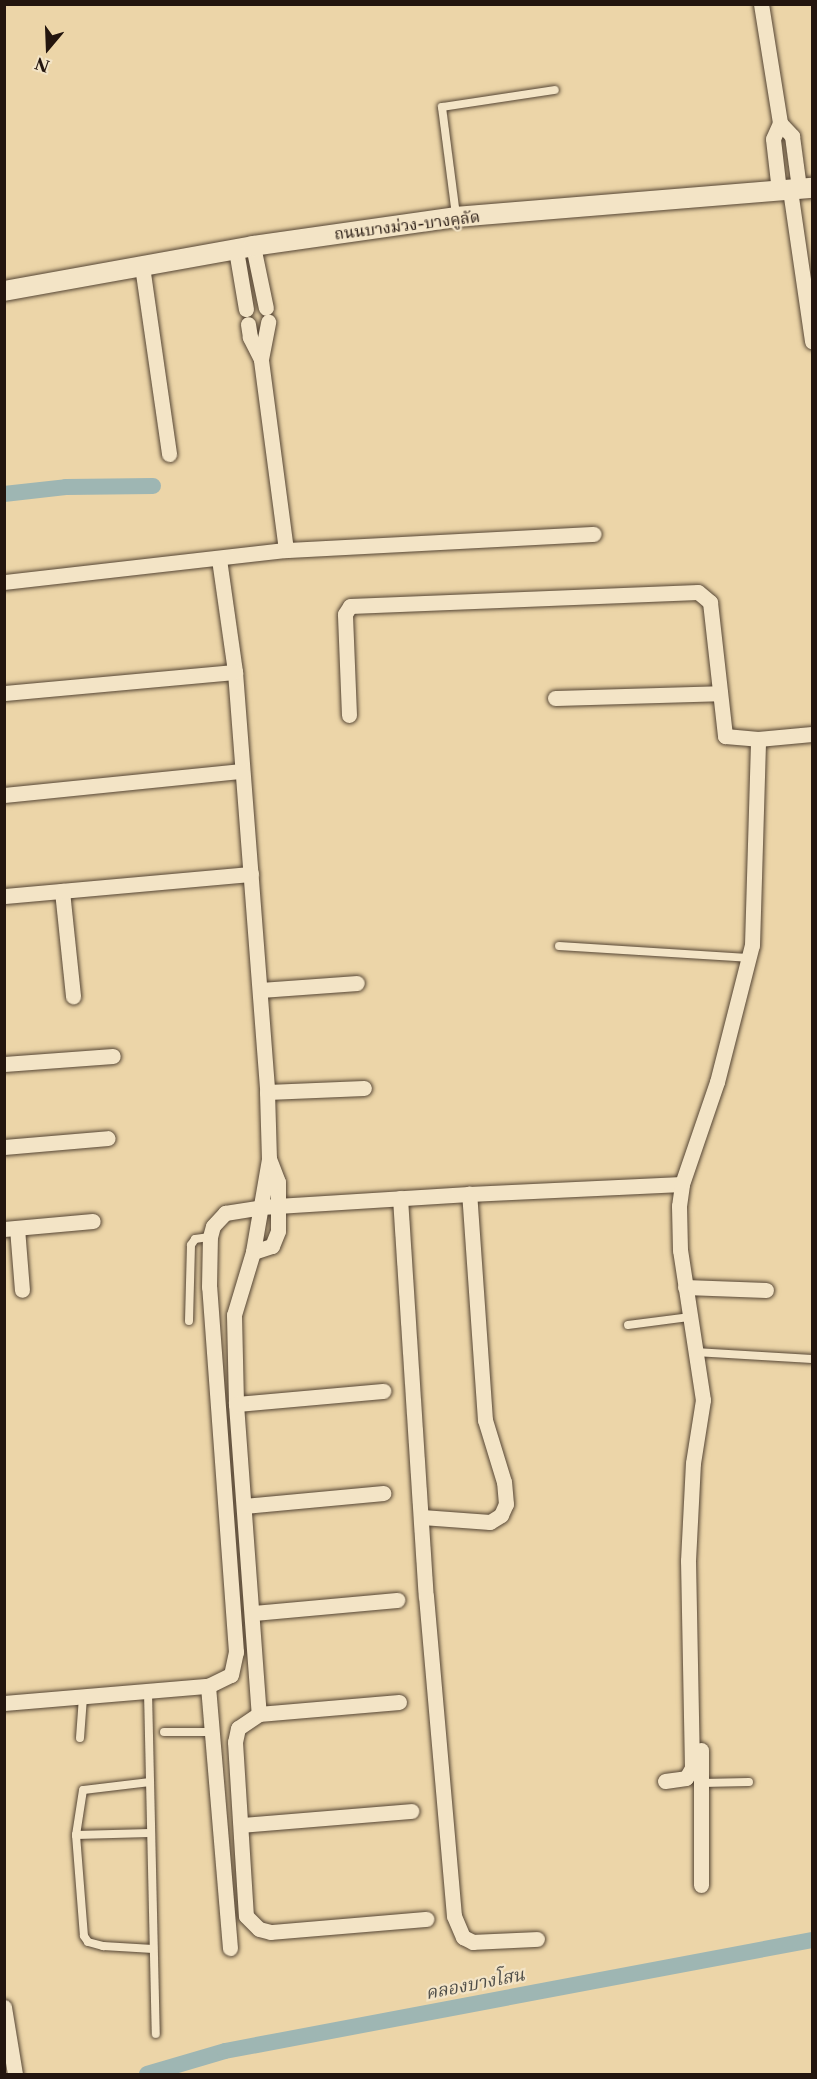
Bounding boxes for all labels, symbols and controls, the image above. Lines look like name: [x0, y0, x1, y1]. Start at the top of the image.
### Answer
north arrow: [18, 18, 78, 78]
text: N: [32, 53, 52, 77]
street label: ถนนบางม่วง-บางคูลัด: [333, 207, 481, 243]
water label: คลองบางโสน: [424, 1964, 526, 2004]

